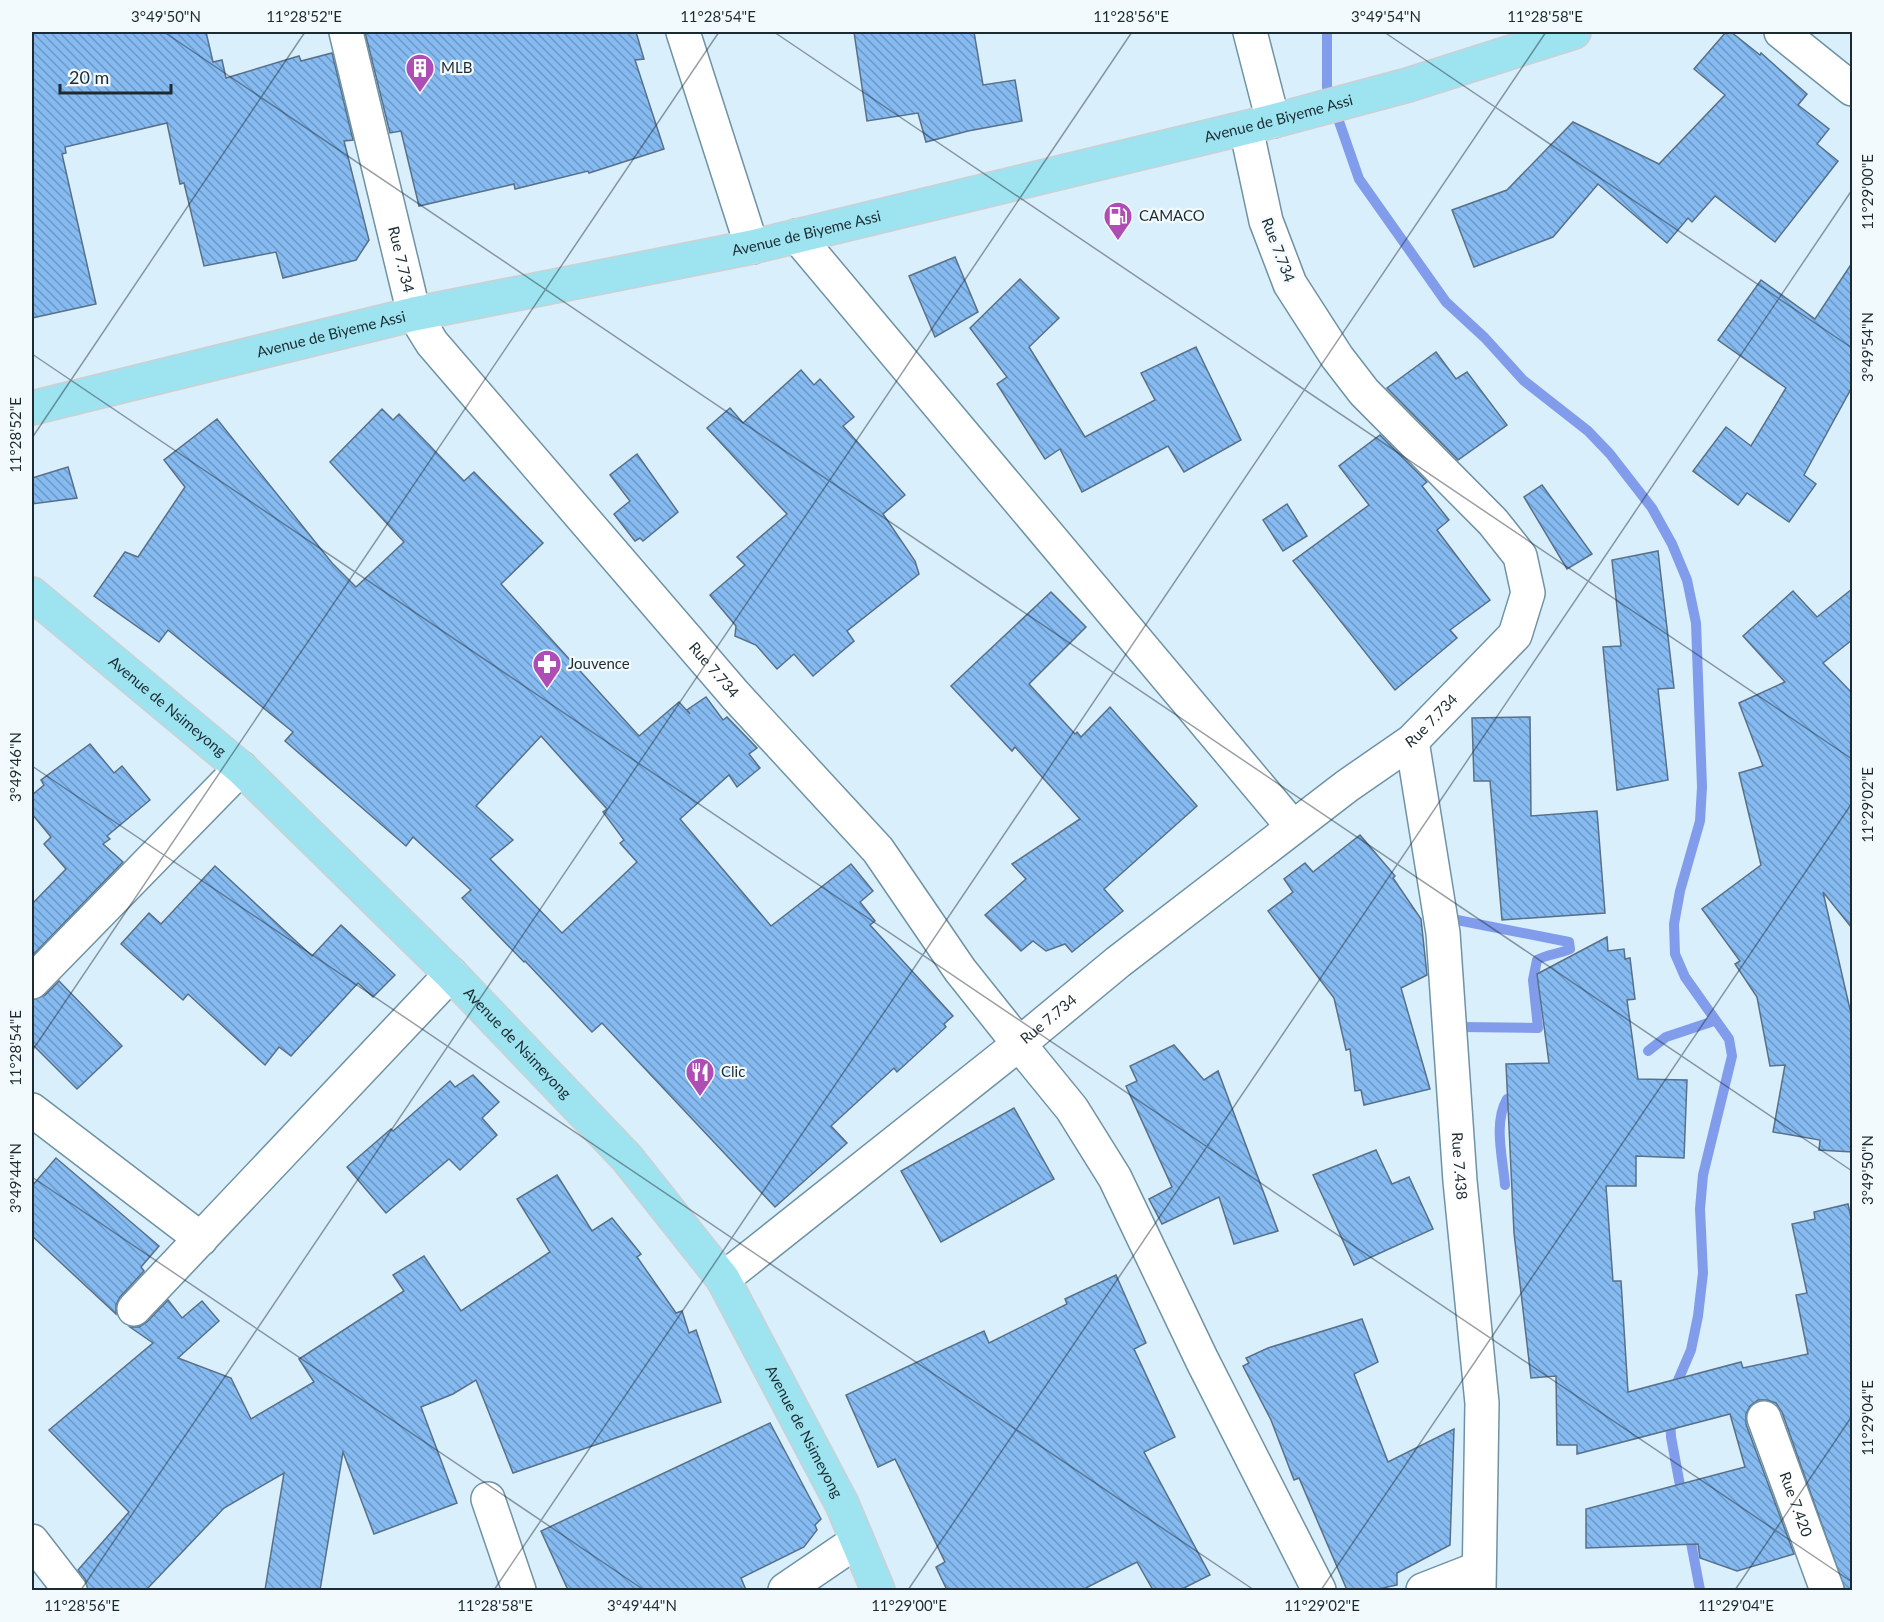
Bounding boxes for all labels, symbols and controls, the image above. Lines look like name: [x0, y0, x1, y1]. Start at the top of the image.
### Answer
text: 3°49'50"N: [131, 7, 201, 25]
text: 11°28'52"E: [266, 7, 342, 25]
text: 11°28'54"E: [680, 7, 756, 25]
text: 11°28'56"E: [1093, 7, 1169, 25]
text: 3°49'54"N: [1351, 7, 1421, 25]
text: 11°28'58"E: [1507, 7, 1583, 25]
building icon: MLB: [404, 52, 436, 94]
scale bar: [60, 57, 171, 95]
place label: MLB: [441, 58, 472, 76]
text: 20 m: [69, 66, 109, 88]
street label: Avenue de Biyeme Assi: [1202, 90, 1355, 145]
text: 11°29'00"E: [1858, 154, 1876, 230]
fuel station icon: CAMACO: [1102, 200, 1134, 242]
street label: Avenue de Biyeme Assi: [730, 206, 883, 259]
place label: CAMACO: [1139, 206, 1205, 224]
street label: Rue 7.734: [1258, 215, 1300, 285]
street label: Rue 7.734: [385, 224, 419, 294]
street label: Avenue de Biyeme Assi: [255, 306, 407, 360]
text: 3°49'54"N: [1858, 312, 1876, 382]
text: 11°28'52"E: [6, 397, 24, 473]
street label: Rue 7.734: [686, 638, 744, 701]
pharmacy icon: Jouvence: [531, 648, 563, 690]
street label: Avenue de Nsimeyong: [106, 652, 230, 760]
place label: Jouvence: [568, 654, 630, 672]
street label: Rue 7.734: [1402, 689, 1461, 751]
text: 3°49'46"N: [6, 732, 24, 802]
text: 11°29'02"E: [1858, 767, 1876, 843]
street label: Avenue de Nsimeyong: [461, 983, 576, 1102]
street label: Rue 7.734: [1016, 990, 1080, 1047]
text: 11°28'54"E: [6, 1010, 24, 1086]
restaurant icon: Clic: [684, 1056, 716, 1098]
place label: Clic: [721, 1062, 745, 1080]
street label: Rue 7.438: [1449, 1132, 1472, 1200]
text: 3°49'50"N: [1858, 1135, 1876, 1205]
text: 3°49'44"N: [6, 1143, 24, 1213]
street label: Avenue de Nsimeyong: [762, 1362, 847, 1501]
text: 11°29'04"E: [1858, 1380, 1876, 1456]
street label: Rue 7.420: [1777, 1469, 1817, 1539]
text: 11°28'56"E: [44, 1596, 120, 1614]
text: 11°28'58"E: [457, 1596, 533, 1614]
text: 3°49'44"N: [607, 1596, 677, 1614]
text: 11°29'00"E: [871, 1596, 947, 1614]
text: 11°29'02"E: [1284, 1596, 1360, 1614]
text: 11°29'04"E: [1698, 1596, 1774, 1614]

